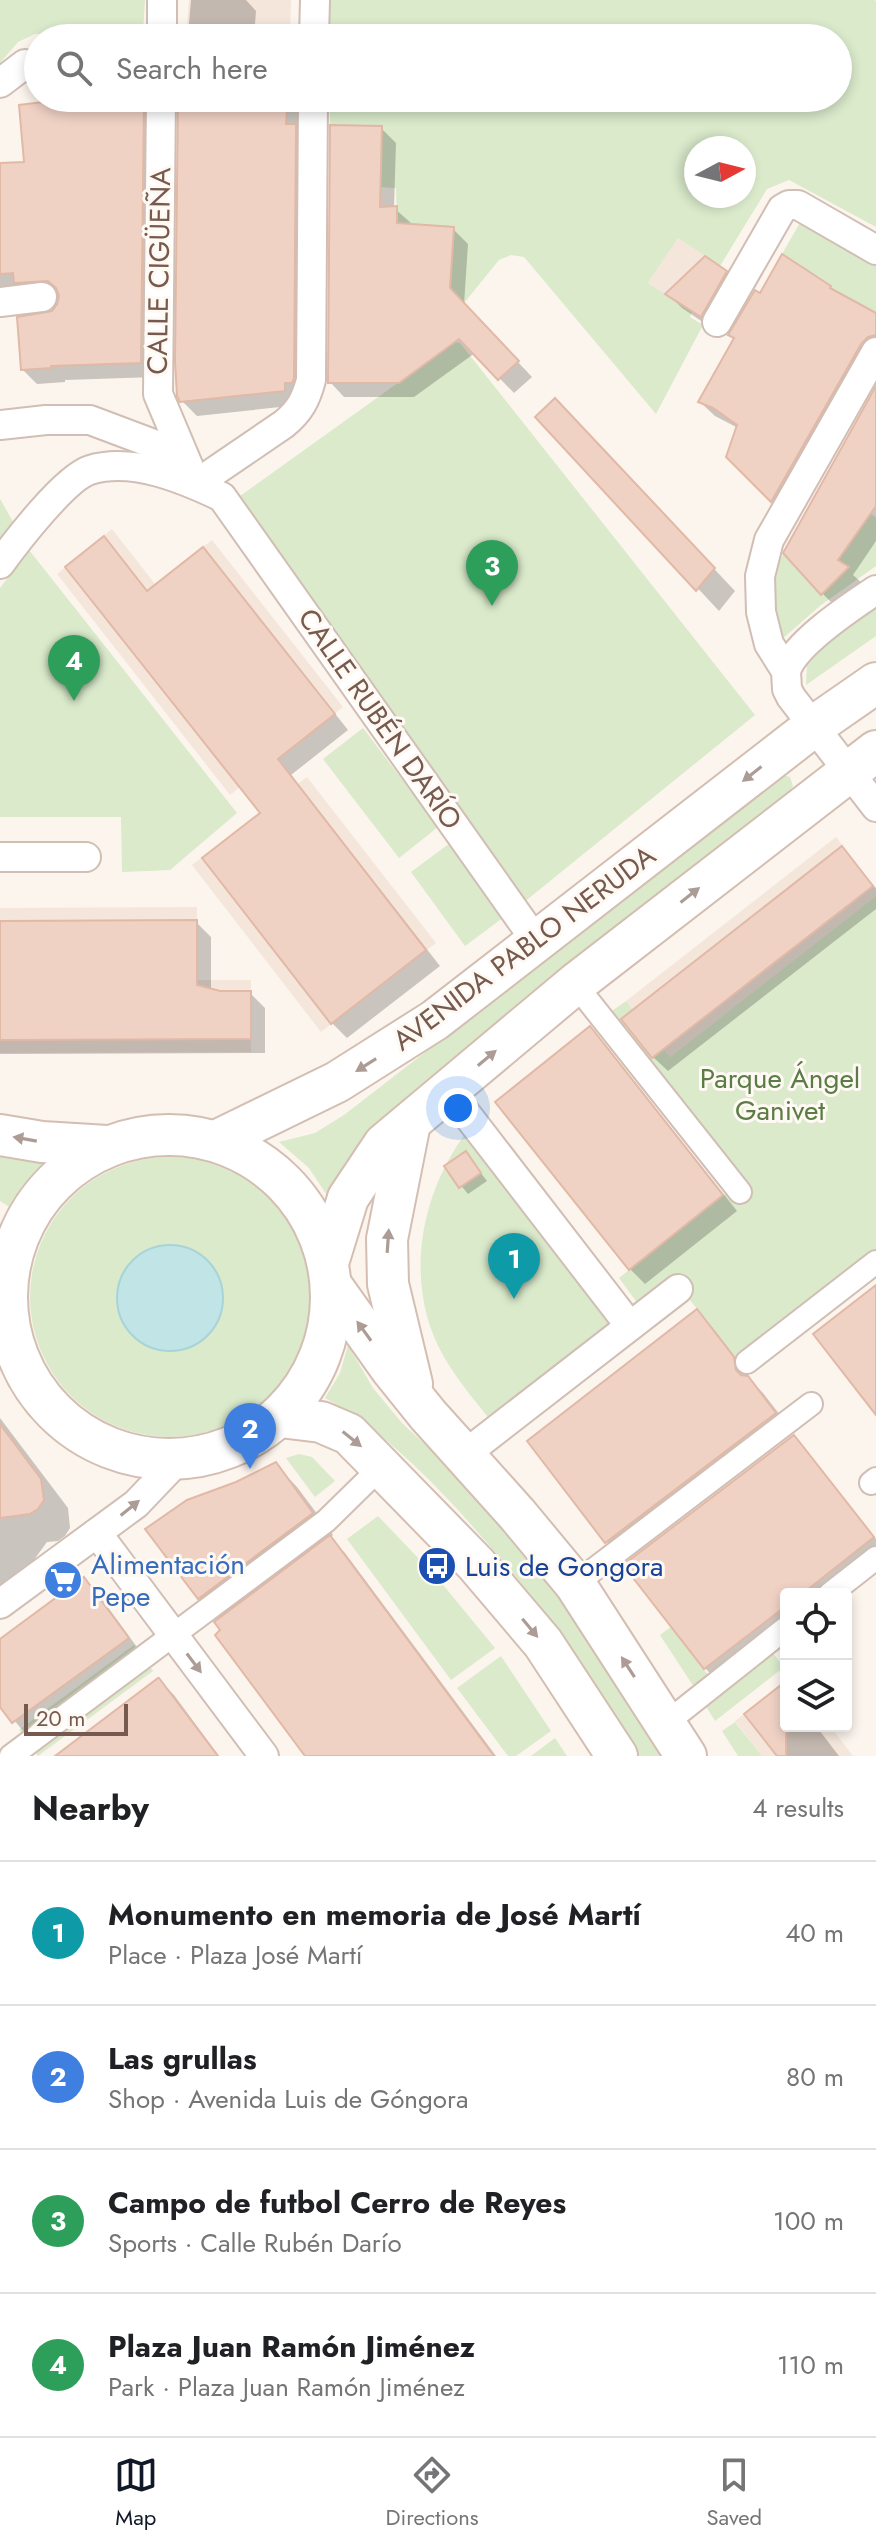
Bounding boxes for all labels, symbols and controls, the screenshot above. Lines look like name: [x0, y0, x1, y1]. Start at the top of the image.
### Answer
search box: [24, 24, 852, 112]
icon: search: [52, 46, 96, 90]
text: Search here: [116, 47, 268, 90]
north arrow: [684, 136, 756, 208]
street label: CALLE CIGÜEÑA: [137, 167, 181, 375]
pin: 3: [466, 540, 518, 606]
street label: CALLE RUBÉN DARÍO: [288, 600, 472, 838]
pin: 4: [48, 635, 100, 701]
one-way arrow: [742, 765, 762, 781]
street label: AVENIDA PABLO NERUDA: [384, 835, 665, 1061]
one-way arrow: [680, 888, 700, 904]
one-way arrow: [476, 1050, 496, 1067]
one-way arrow: [355, 1058, 377, 1072]
park label: Parque Ángel Ganivet: [700, 1058, 860, 1131]
your location: [438, 1088, 478, 1128]
one-way arrow: [12, 1133, 37, 1145]
one-way arrow: [382, 1228, 395, 1253]
pin: 1: [488, 1233, 540, 1299]
one-way arrow: [357, 1321, 372, 1342]
pin: 2: [224, 1403, 276, 1469]
one-way arrow: [342, 1430, 362, 1447]
one-way arrow: [120, 1500, 140, 1517]
place label: Alimentación Pepe: [91, 1544, 245, 1617]
bus stop icon: Luis de Gongora: [416, 1545, 458, 1587]
place label: Luis de Gongora: [465, 1546, 664, 1587]
supermarket icon: Alimentación Pepe: [42, 1559, 84, 1601]
map controls: [780, 1588, 852, 1732]
button: locate: [780, 1588, 852, 1660]
one-way arrow: [521, 1618, 538, 1638]
one-way arrow: [186, 1652, 202, 1673]
one-way arrow: [622, 1656, 636, 1678]
button: layers: [780, 1660, 852, 1732]
scale bar: [24, 1700, 128, 1736]
text: 20 m: [36, 1702, 85, 1734]
text: Nearby: [32, 1784, 149, 1833]
text: 4 results: [752, 1789, 844, 1827]
text: Monumento en memoria de José Martí: [108, 1893, 641, 1936]
text: 1: [51, 1914, 65, 1952]
text: 40 m: [785, 1914, 844, 1952]
text: Place · Plaza José Martí: [108, 1936, 363, 1974]
text: Las grullas: [108, 2037, 257, 2080]
text: 2: [49, 2058, 67, 2096]
text: 80 m: [786, 2058, 844, 2096]
text: Shop · Avenida Luis de Góngora: [108, 2080, 468, 2118]
text: Campo de futbol Cerro de Reyes: [108, 2181, 566, 2224]
text: 3: [50, 2202, 66, 2240]
text: 100 m: [773, 2202, 844, 2240]
text: Sports · Calle Rubén Darío: [108, 2224, 402, 2262]
text: Plaza Juan Ramón Jiménez: [108, 2325, 475, 2368]
text: 4: [49, 2346, 67, 2384]
text: 110 m: [777, 2346, 844, 2384]
text: Park · Plaza Juan Ramón Jiménez: [108, 2368, 465, 2406]
tab: Map: [114, 2453, 158, 2533]
tab: Directions: [386, 2453, 479, 2533]
tab: Saved: [706, 2453, 762, 2533]

